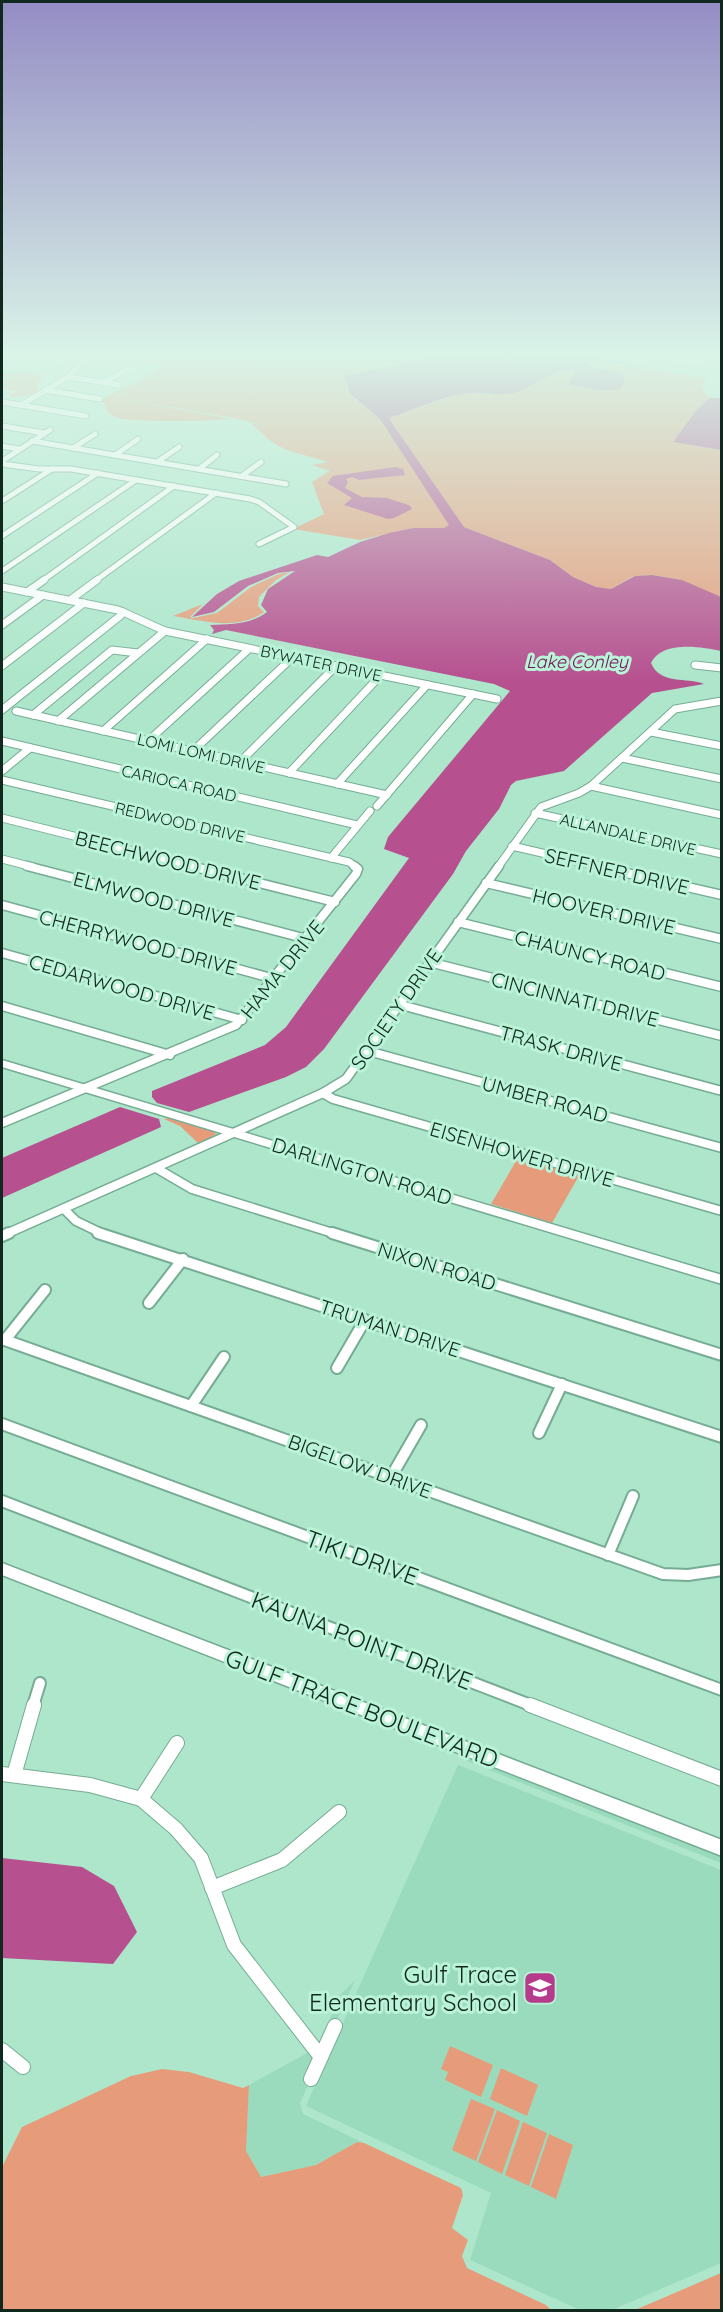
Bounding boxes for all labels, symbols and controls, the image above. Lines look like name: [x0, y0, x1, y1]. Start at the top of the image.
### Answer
street label: BYWATER DRIVE: [259, 640, 383, 686]
water label: Lake Conley: [526, 650, 630, 673]
street label: LOMI LOMI DRIVE: [135, 729, 267, 777]
street label: CARIOCA ROAD: [119, 760, 239, 806]
street label: REDWOOD DRIVE: [113, 797, 247, 847]
street label: ALLANDALE DRIVE: [558, 809, 698, 859]
street label: BEECHWOOD DRIVE: [73, 825, 263, 895]
street label: SEFFNER DRIVE: [542, 842, 692, 900]
street label: ELMWOOD DRIVE: [71, 865, 237, 933]
street label: HOOVER DRIVE: [530, 882, 678, 940]
street label: CHERRYWOOD DRIVE: [36, 904, 240, 980]
street label: HAMA DRIVE: [235, 915, 329, 1023]
street label: CHAUNCY ROAD: [512, 924, 668, 986]
street label: SOCIETY DRIVE: [345, 944, 447, 1074]
street label: CEDARWOOD DRIVE: [26, 948, 218, 1026]
street label: CINCINNATI DRIVE: [489, 966, 661, 1032]
street label: TRASK DRIVE: [497, 1020, 625, 1076]
street label: UMBER ROAD: [479, 1070, 611, 1128]
street label: EISENHOWER DRIVE: [427, 1116, 617, 1192]
street label: DARLINGTON ROAD: [269, 1132, 455, 1210]
street label: NIXON ROAD: [375, 1236, 499, 1296]
street label: TRUMAN DRIVE: [316, 1293, 464, 1363]
street label: BIGELOW DRIVE: [285, 1428, 435, 1504]
street label: TIKI DRIVE: [301, 1523, 423, 1591]
street label: KAUNA POINT DRIVE: [247, 1584, 477, 1696]
street label: GULF TRACE BOULEVARD: [221, 1642, 503, 1774]
place label: Gulf Trace Elementary School: [309, 1959, 517, 2017]
school or university icon: Gulf Trace Elementary School: [522, 1970, 558, 2006]

